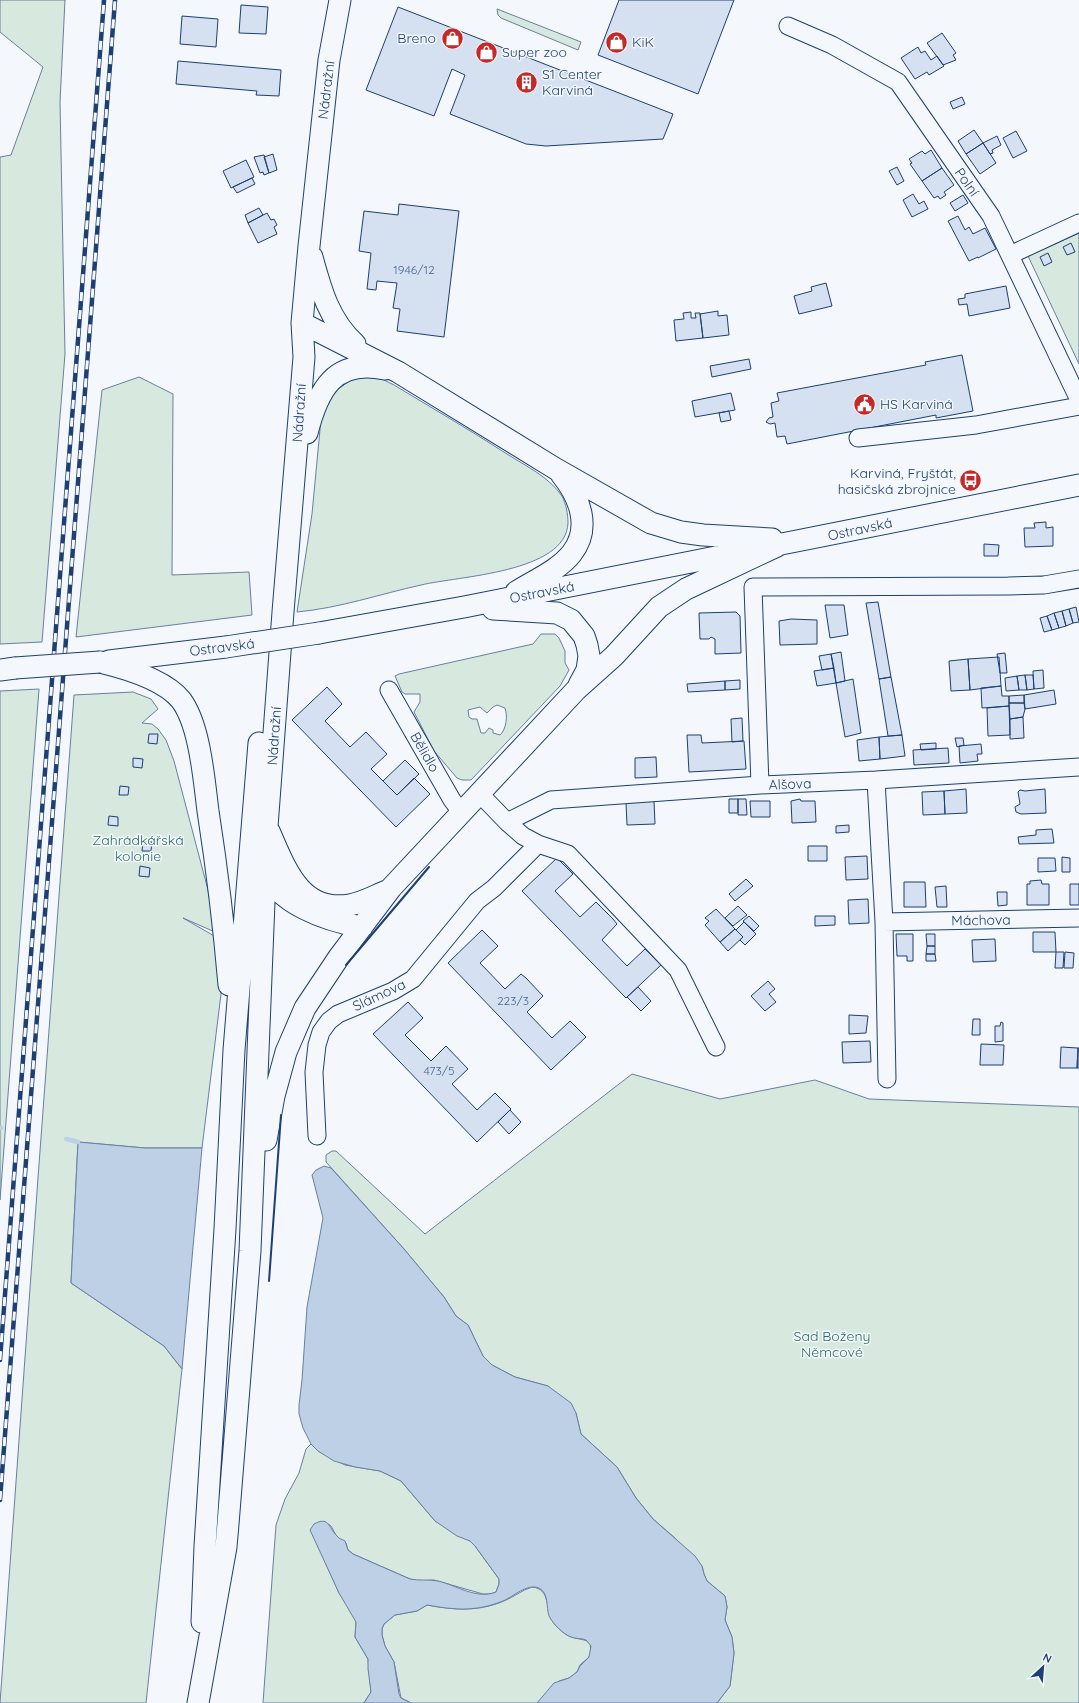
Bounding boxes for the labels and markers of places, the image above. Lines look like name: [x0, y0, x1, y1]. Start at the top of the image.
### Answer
shop icon: Breno: [439, 25, 465, 51]
place label: Breno: [397, 29, 436, 47]
shop icon: KiK: [604, 29, 630, 55]
place label: KiK: [632, 33, 654, 51]
shop icon: Super zoo: [473, 39, 499, 65]
place label: Super zoo: [502, 43, 567, 61]
place label: S1 Center Karviná: [542, 65, 603, 99]
building icon: S1 Center Karviná: [514, 69, 540, 95]
public building icon: HS Karviná: [852, 391, 878, 417]
place label: HS Karviná: [880, 395, 953, 413]
place label: Karviná, Fryštát, hasičská zbrojnice: [838, 464, 956, 498]
bus stop icon: Karviná, Fryštát, hasičská zbrojnice: [958, 468, 984, 494]

